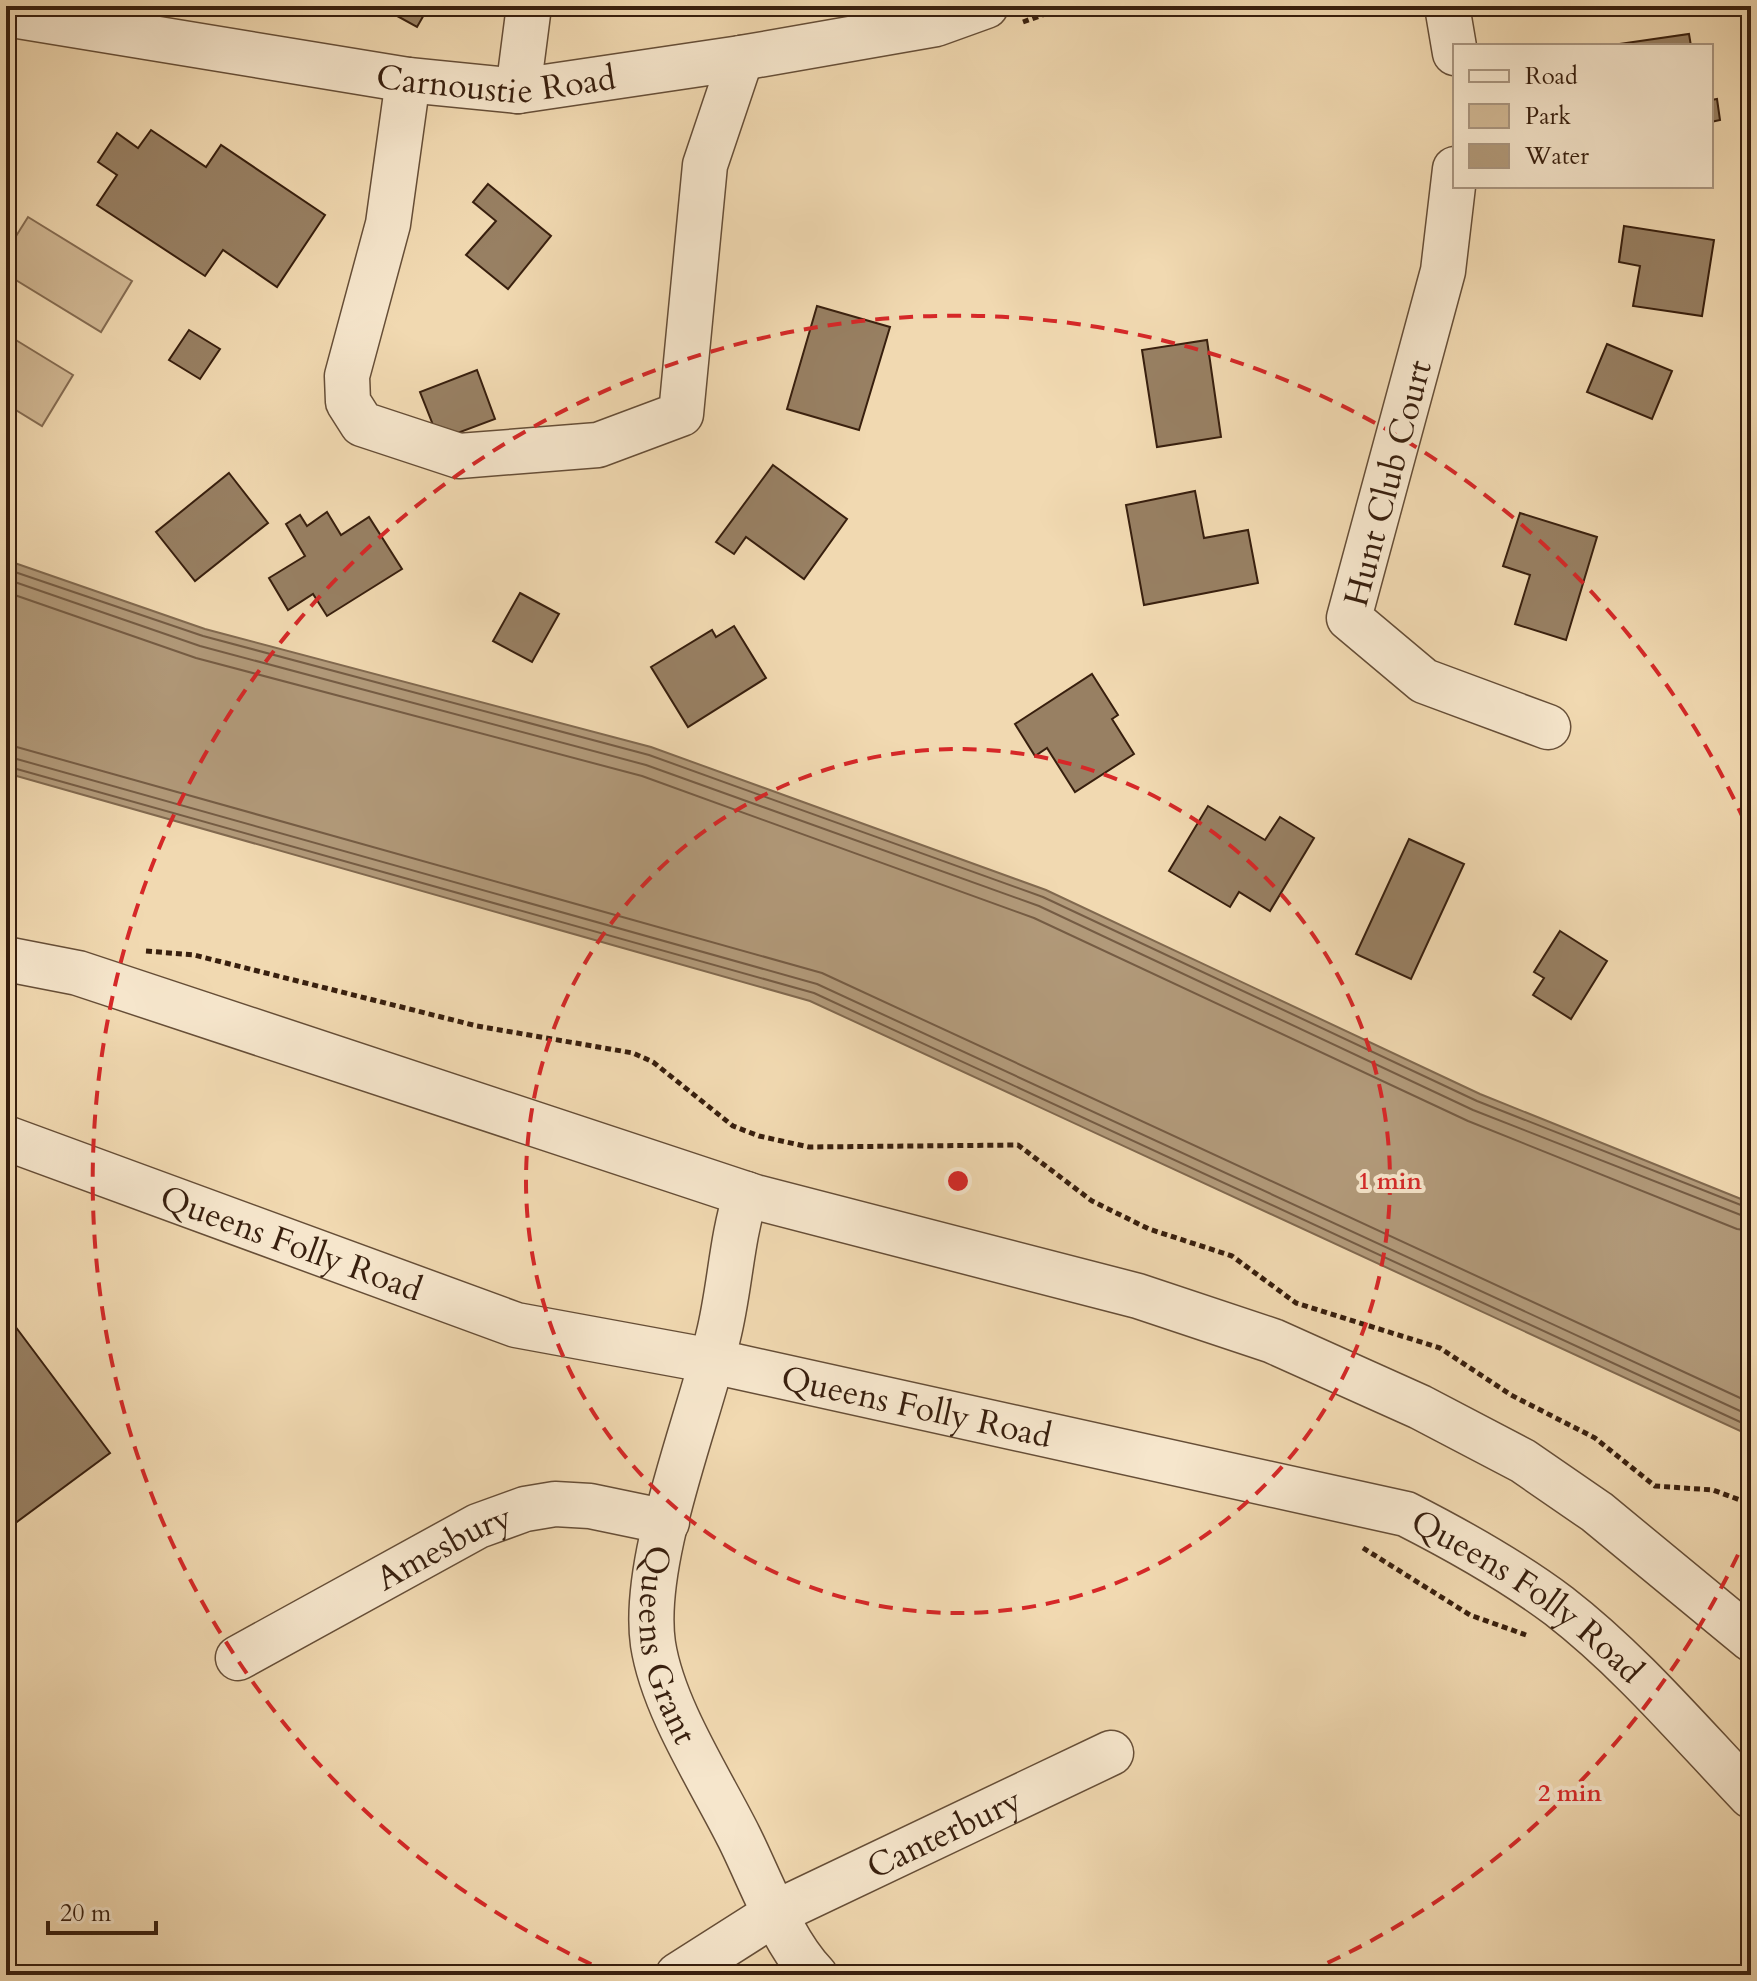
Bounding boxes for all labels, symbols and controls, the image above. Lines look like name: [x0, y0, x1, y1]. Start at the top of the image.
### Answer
legend: [1453, 44, 1713, 188]
street label: Carnoustie Road: [373, 53, 619, 115]
text: Road: [1525, 60, 1578, 93]
text: Park: [1525, 100, 1571, 133]
text: Water: [1524, 140, 1589, 173]
street label: Hunt Club Court: [1333, 355, 1443, 611]
text: 1 min: [1358, 1165, 1423, 1198]
centre of rings: [944, 1167, 972, 1195]
street label: Queens Folly Road: [154, 1175, 428, 1313]
street label: Queens Folly Road: [777, 1355, 1056, 1459]
street label: Amesbury: [368, 1494, 518, 1602]
street label: Queens Folly Road: [1403, 1499, 1653, 1694]
street label: Queens Grant: [627, 1542, 708, 1752]
street label: Canterbury: [859, 1777, 1029, 1890]
text: 2 min: [1538, 1777, 1603, 1810]
scale bar: [48, 1885, 156, 1935]
text: 20 m: [60, 1897, 112, 1930]

